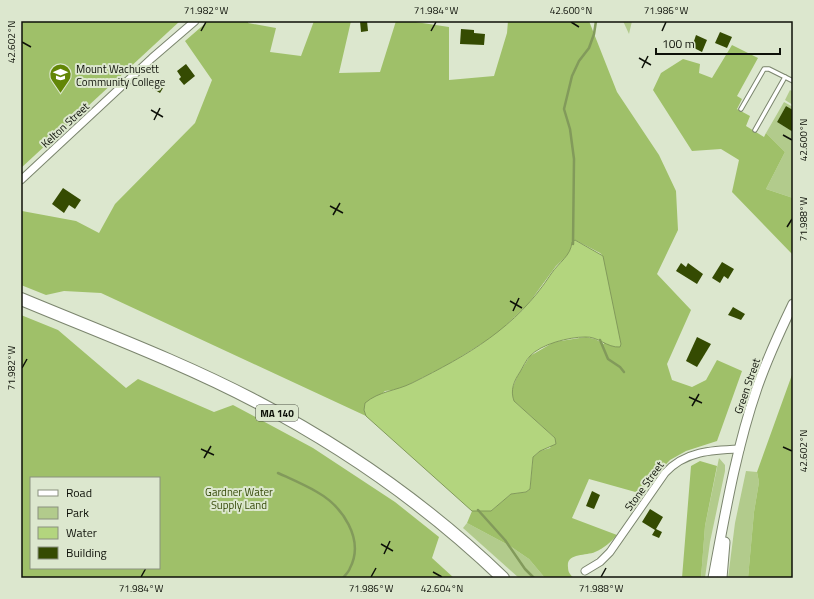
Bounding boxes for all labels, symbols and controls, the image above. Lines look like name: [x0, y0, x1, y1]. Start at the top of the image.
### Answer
text: 71.982°W: [184, 3, 228, 18]
text: 71.984°W: [414, 3, 458, 18]
text: 42.600°N: [550, 3, 592, 18]
text: 71.986°W: [644, 3, 688, 18]
text: 42.602°N: [4, 21, 19, 63]
scale bar: [656, 30, 780, 56]
text: 100 m: [662, 34, 695, 53]
place label: Mount Wachusett Community College: [76, 61, 166, 90]
school or university icon: Mount Wachusett Community College: [48, 62, 74, 95]
street label: Kelton Street: [37, 98, 93, 151]
text: 42.600°N: [796, 119, 811, 161]
text: 71.988°W: [796, 197, 811, 241]
text: 71.982°W: [4, 346, 19, 390]
street label: Green Street: [730, 356, 764, 416]
road number: MA 140: [256, 405, 298, 421]
text: 42.602°N: [796, 430, 811, 472]
street label: Stone Street: [621, 458, 668, 514]
legend: [30, 477, 160, 569]
text: Road: [66, 483, 92, 502]
park label: Gardner Water Supply Land: [205, 484, 273, 513]
text: Park: [66, 503, 89, 522]
text: Water: [66, 523, 97, 542]
text: Building: [66, 543, 107, 562]
text: 71.984°W: [119, 581, 163, 596]
text: 71.986°W: [349, 581, 393, 596]
text: 42.604°N: [421, 581, 463, 596]
text: 71.988°W: [579, 581, 623, 596]

